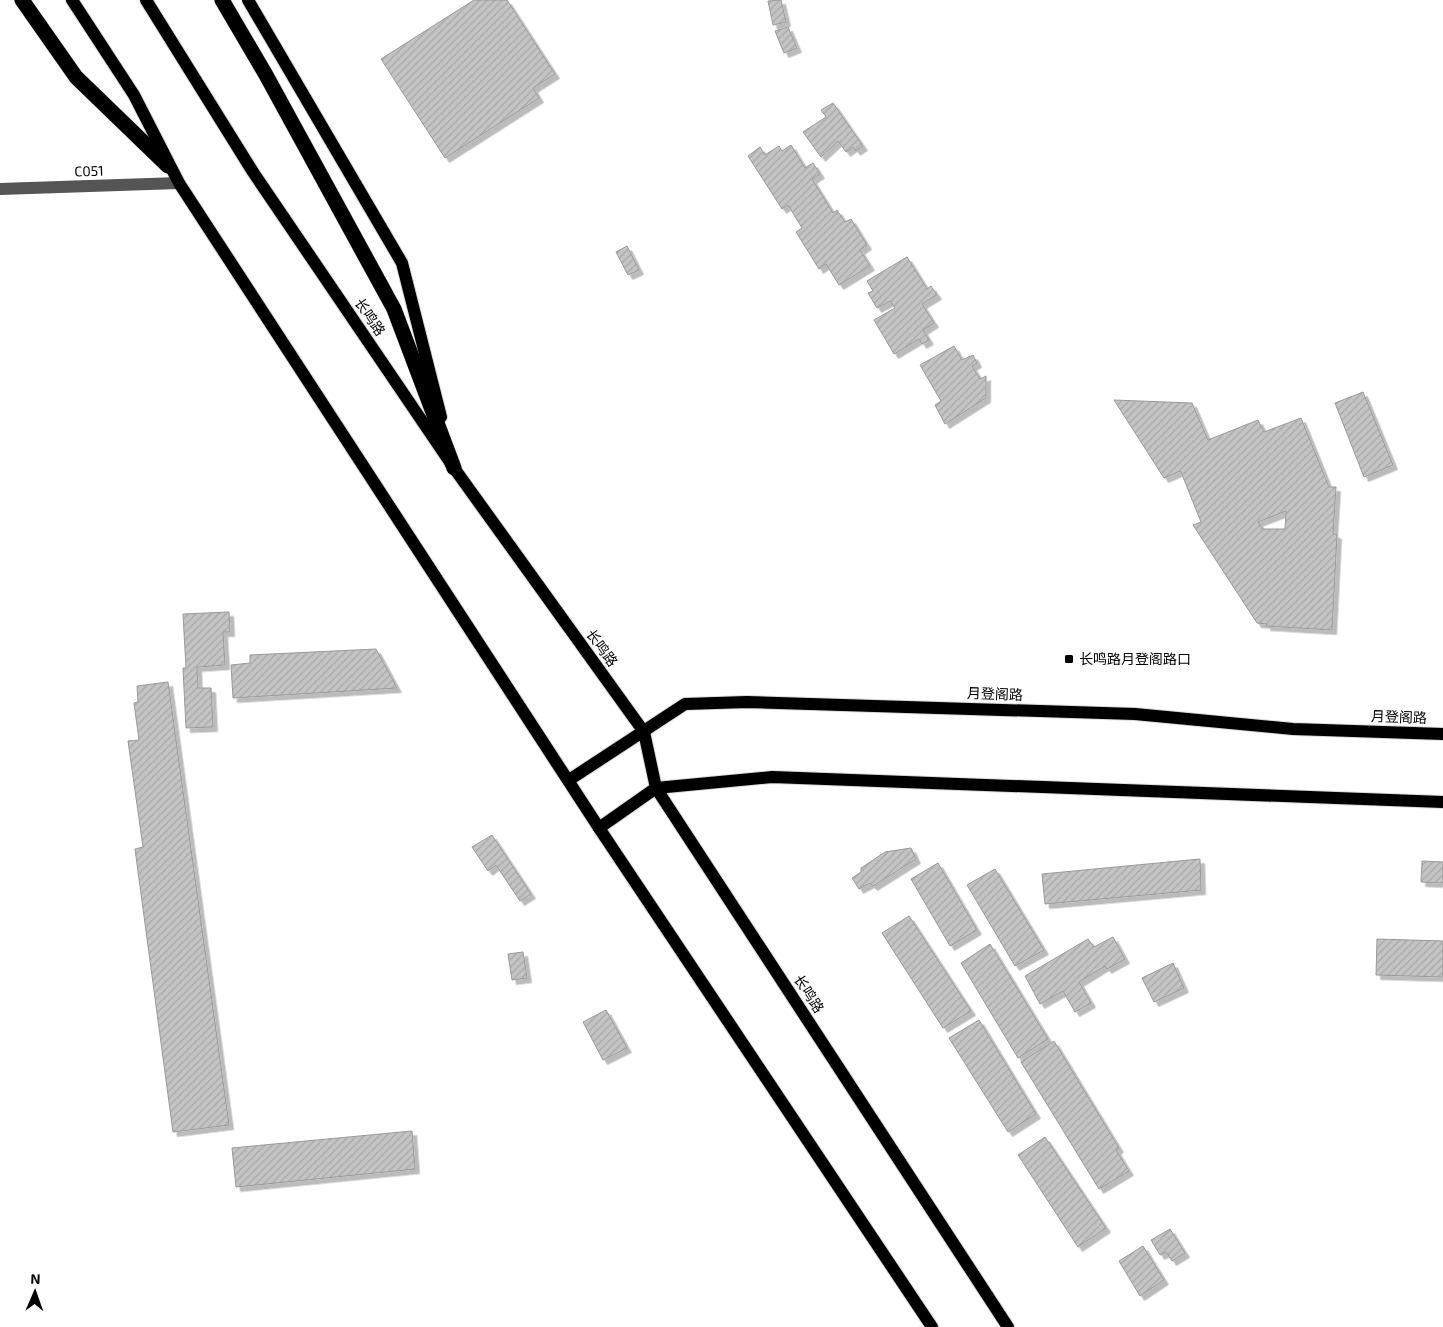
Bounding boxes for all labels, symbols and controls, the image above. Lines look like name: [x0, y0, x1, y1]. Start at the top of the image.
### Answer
street label: C051: [74, 161, 104, 180]
street label: 长鸣路: [352, 295, 389, 339]
street label: 长鸣路: [583, 626, 622, 670]
place label: 长鸣路月登阁路口: [1079, 650, 1191, 667]
marker: 长鸣路月登阁路口: [1063, 653, 1075, 665]
street label: 月登阁路: [967, 684, 1023, 703]
street label: 月登阁路: [1371, 707, 1427, 726]
street label: 长鸣路: [791, 971, 828, 1016]
north arrow: [10, 1267, 60, 1317]
text: N: [30, 1270, 41, 1287]

